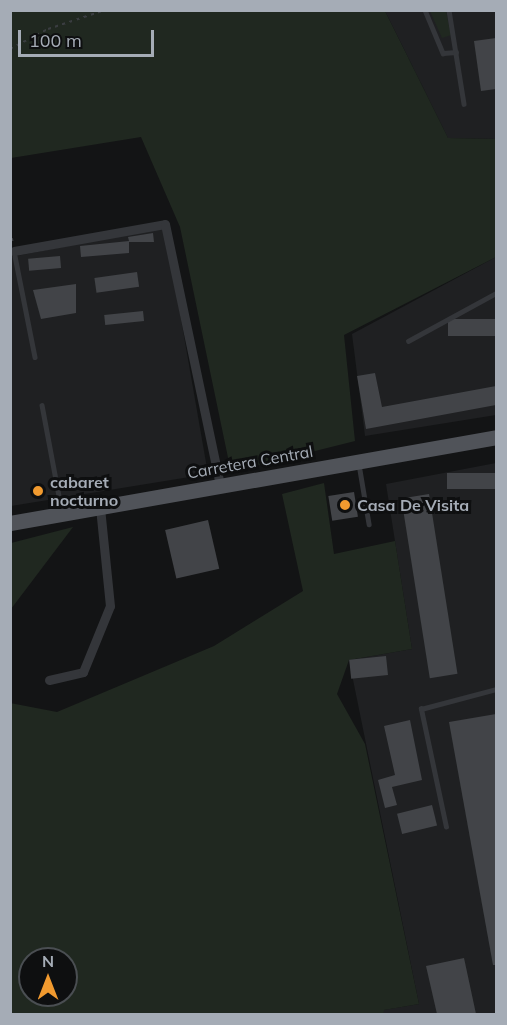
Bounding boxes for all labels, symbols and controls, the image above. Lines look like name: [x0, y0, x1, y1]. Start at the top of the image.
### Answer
scale bar: [21, 18, 158, 56]
text: 100 m: [29, 29, 82, 52]
street label: Carretera Central: [186, 441, 314, 483]
place label: cabaret nocturno: [50, 472, 118, 510]
marker: cabaret nocturno: [31, 484, 45, 498]
place label: Casa De Visita: [357, 495, 469, 515]
marker: Casa De Visita: [338, 498, 352, 512]
north arrow: [18, 947, 78, 1007]
text: N: [42, 951, 54, 971]

